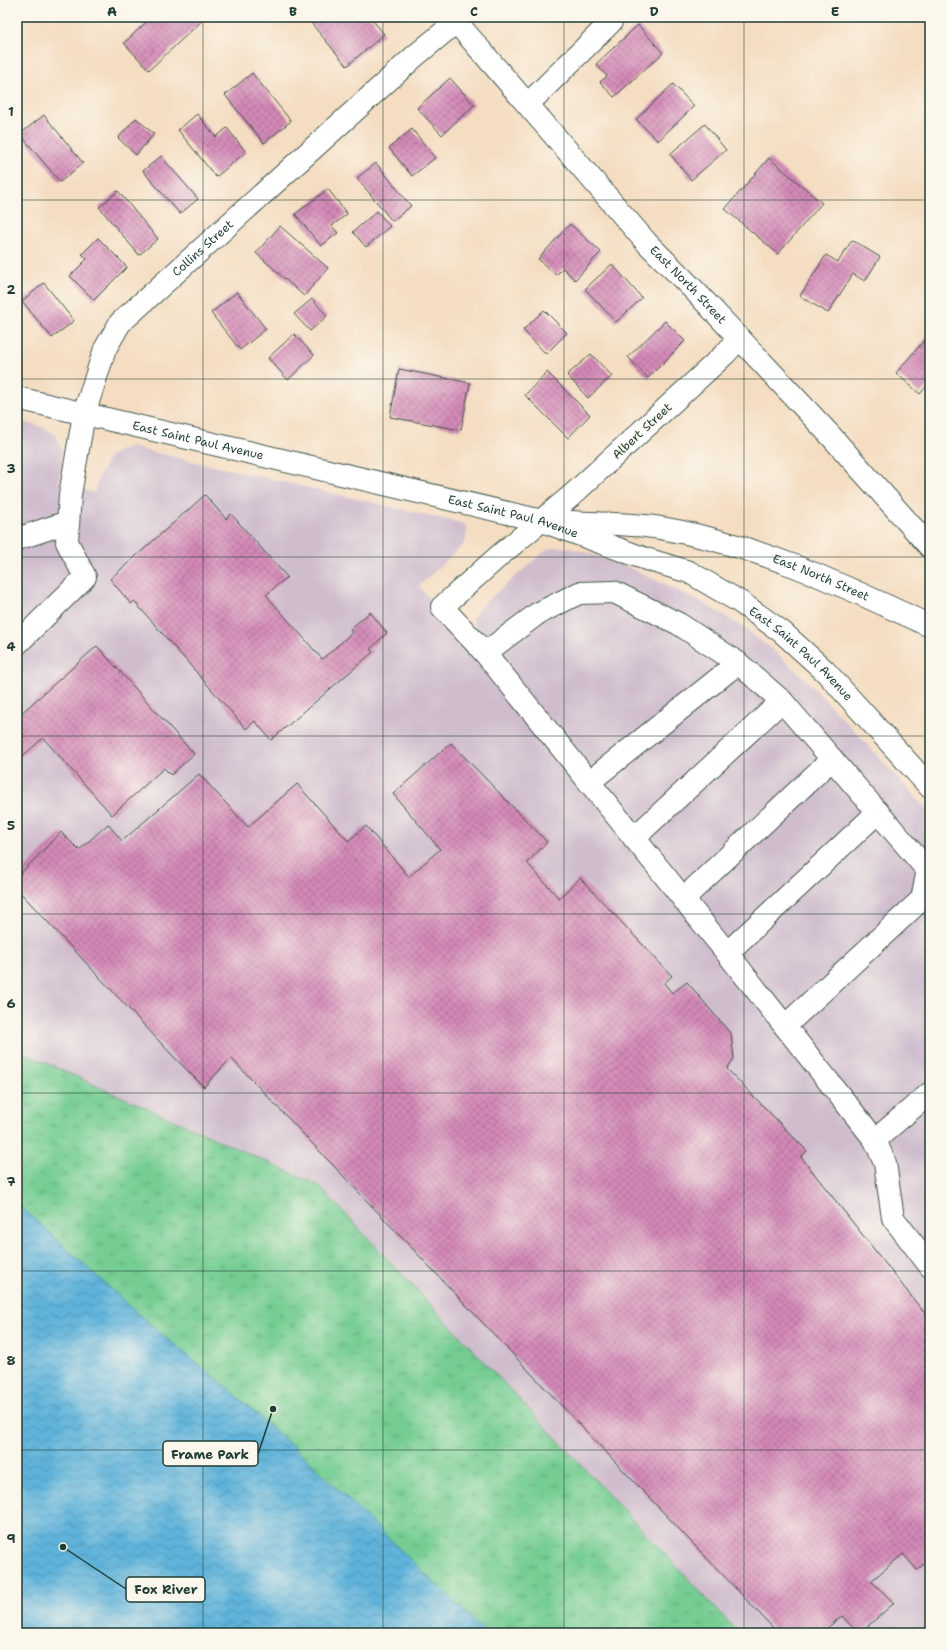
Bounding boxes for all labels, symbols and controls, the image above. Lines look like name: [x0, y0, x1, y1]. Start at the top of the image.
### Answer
text: A: [107, 3, 117, 20]
text: B: [289, 3, 297, 20]
text: C: [470, 3, 478, 20]
text: D: [649, 3, 659, 20]
text: E: [831, 3, 840, 20]
text: 1: [8, 103, 14, 120]
street label: Collins Street: [169, 216, 237, 280]
street label: East North Street: [646, 242, 730, 327]
text: 2: [6, 281, 16, 298]
street label: Albert Street: [609, 399, 675, 463]
street label: East Saint Paul Avenue: [131, 417, 266, 464]
text: 3: [6, 460, 16, 477]
street label: East Saint Paul Avenue: [446, 491, 581, 542]
street label: East North Street: [770, 551, 872, 605]
street label: East Saint Paul Avenue: [746, 603, 856, 704]
text: 4: [6, 638, 16, 655]
text: 5: [7, 817, 15, 834]
text: 6: [6, 995, 16, 1012]
text: 7: [6, 1173, 16, 1190]
text: 8: [6, 1352, 16, 1369]
callout: Frame Park: [163, 1441, 258, 1466]
text: Frame Park: [171, 1446, 249, 1463]
text: 9: [6, 1530, 16, 1547]
callout: Fox River: [126, 1577, 205, 1602]
text: Fox River: [134, 1581, 198, 1598]

